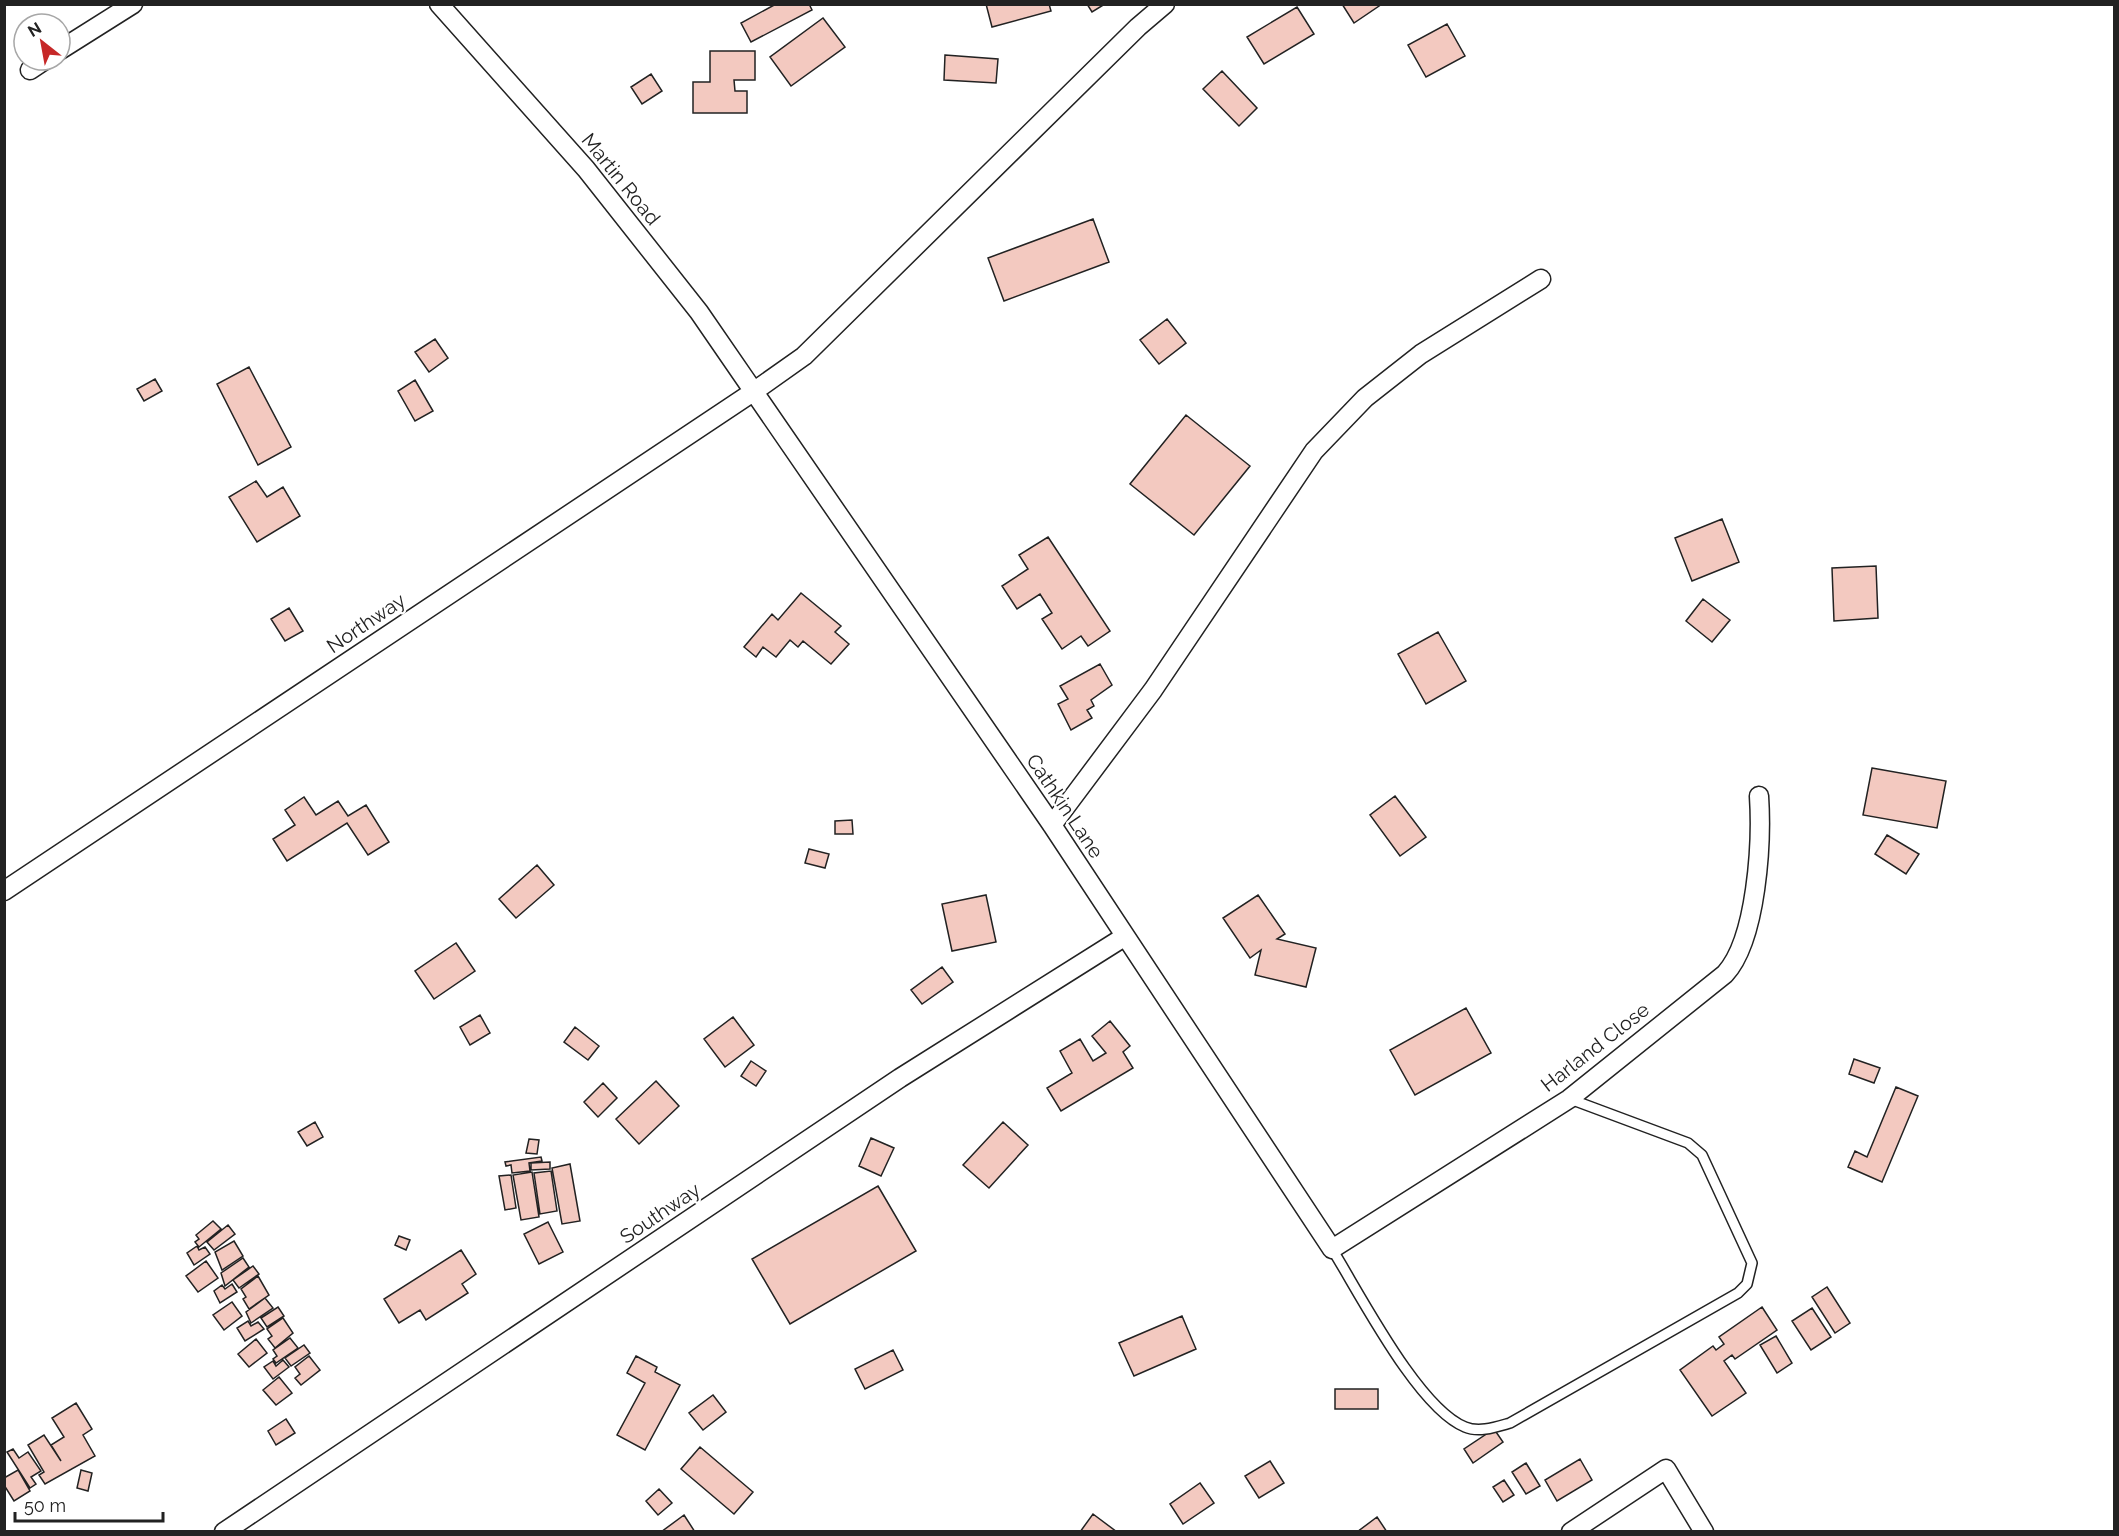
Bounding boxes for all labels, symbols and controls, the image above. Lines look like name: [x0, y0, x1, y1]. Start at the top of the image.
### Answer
north arrow: [12, 12, 72, 72]
text: N: [24, 18, 45, 41]
street label: Martin Road: [577, 128, 665, 230]
street label: Northway: [322, 588, 410, 658]
street label: Cathkin Lane: [1021, 749, 1109, 863]
street label: Harland Close: [1536, 997, 1654, 1097]
street label: Southway: [615, 1177, 705, 1249]
scale bar: [15, 1485, 164, 1523]
text: 50 m: [24, 1495, 66, 1516]

